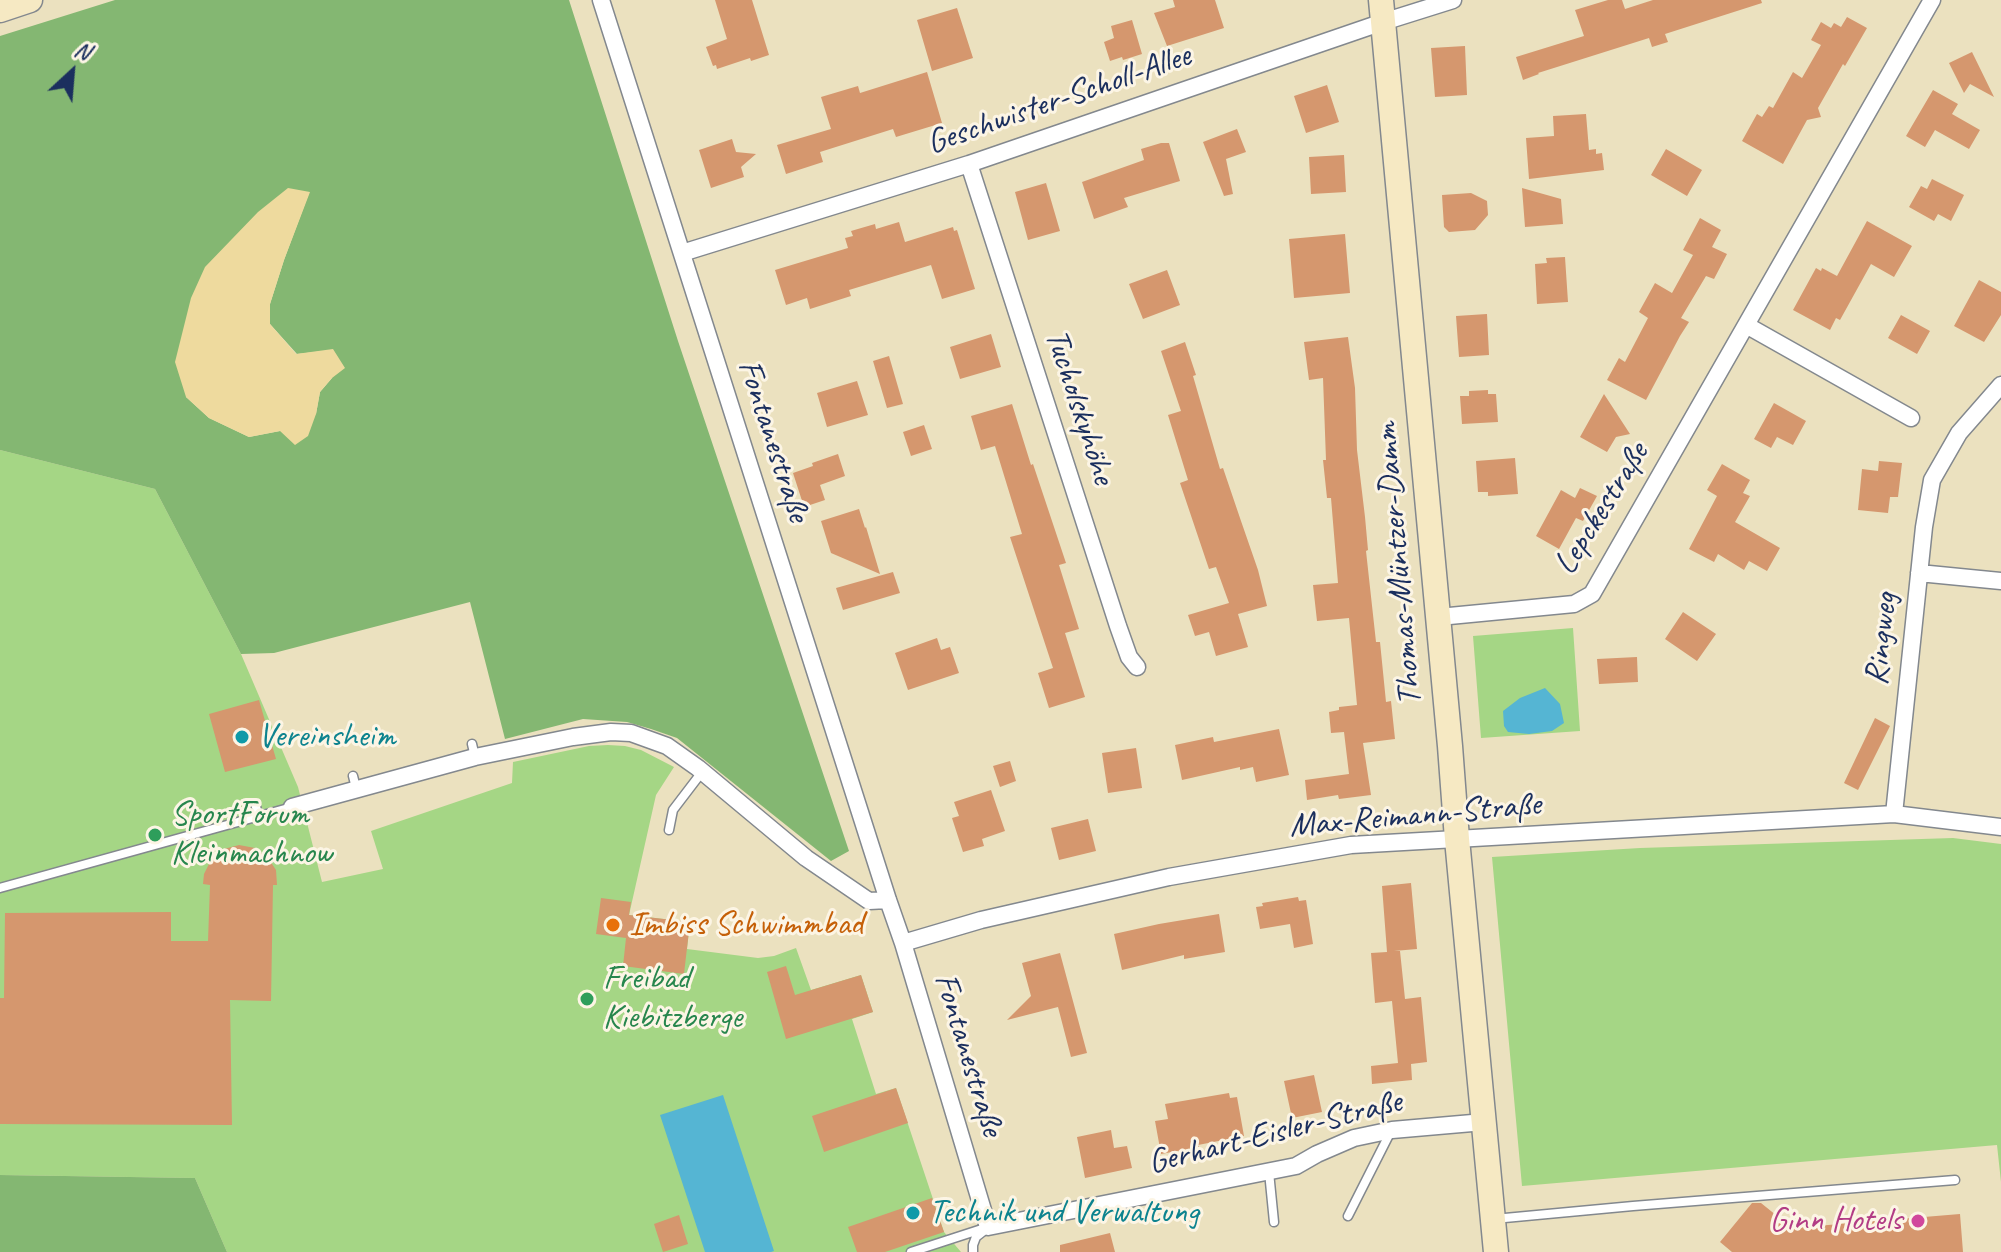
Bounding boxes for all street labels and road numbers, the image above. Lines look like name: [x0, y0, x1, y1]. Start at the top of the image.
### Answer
street label: Geschwister-Scholl-Allee: [922, 36, 1196, 164]
street label: Tucholskyhöhe: [1035, 324, 1123, 490]
street label: Fontanestraße: [728, 355, 818, 527]
street label: Thomas-Müntzer-Damm: [1366, 421, 1432, 707]
street label: Lepckestraße: [1546, 436, 1658, 582]
street label: Ringweg: [1857, 591, 1907, 687]
street label: Max-Reimann-Straße: [1288, 785, 1542, 847]
street label: Fontanestraße: [924, 969, 1012, 1141]
street label: Gerhart-Eisler-Straße: [1144, 1082, 1406, 1184]

